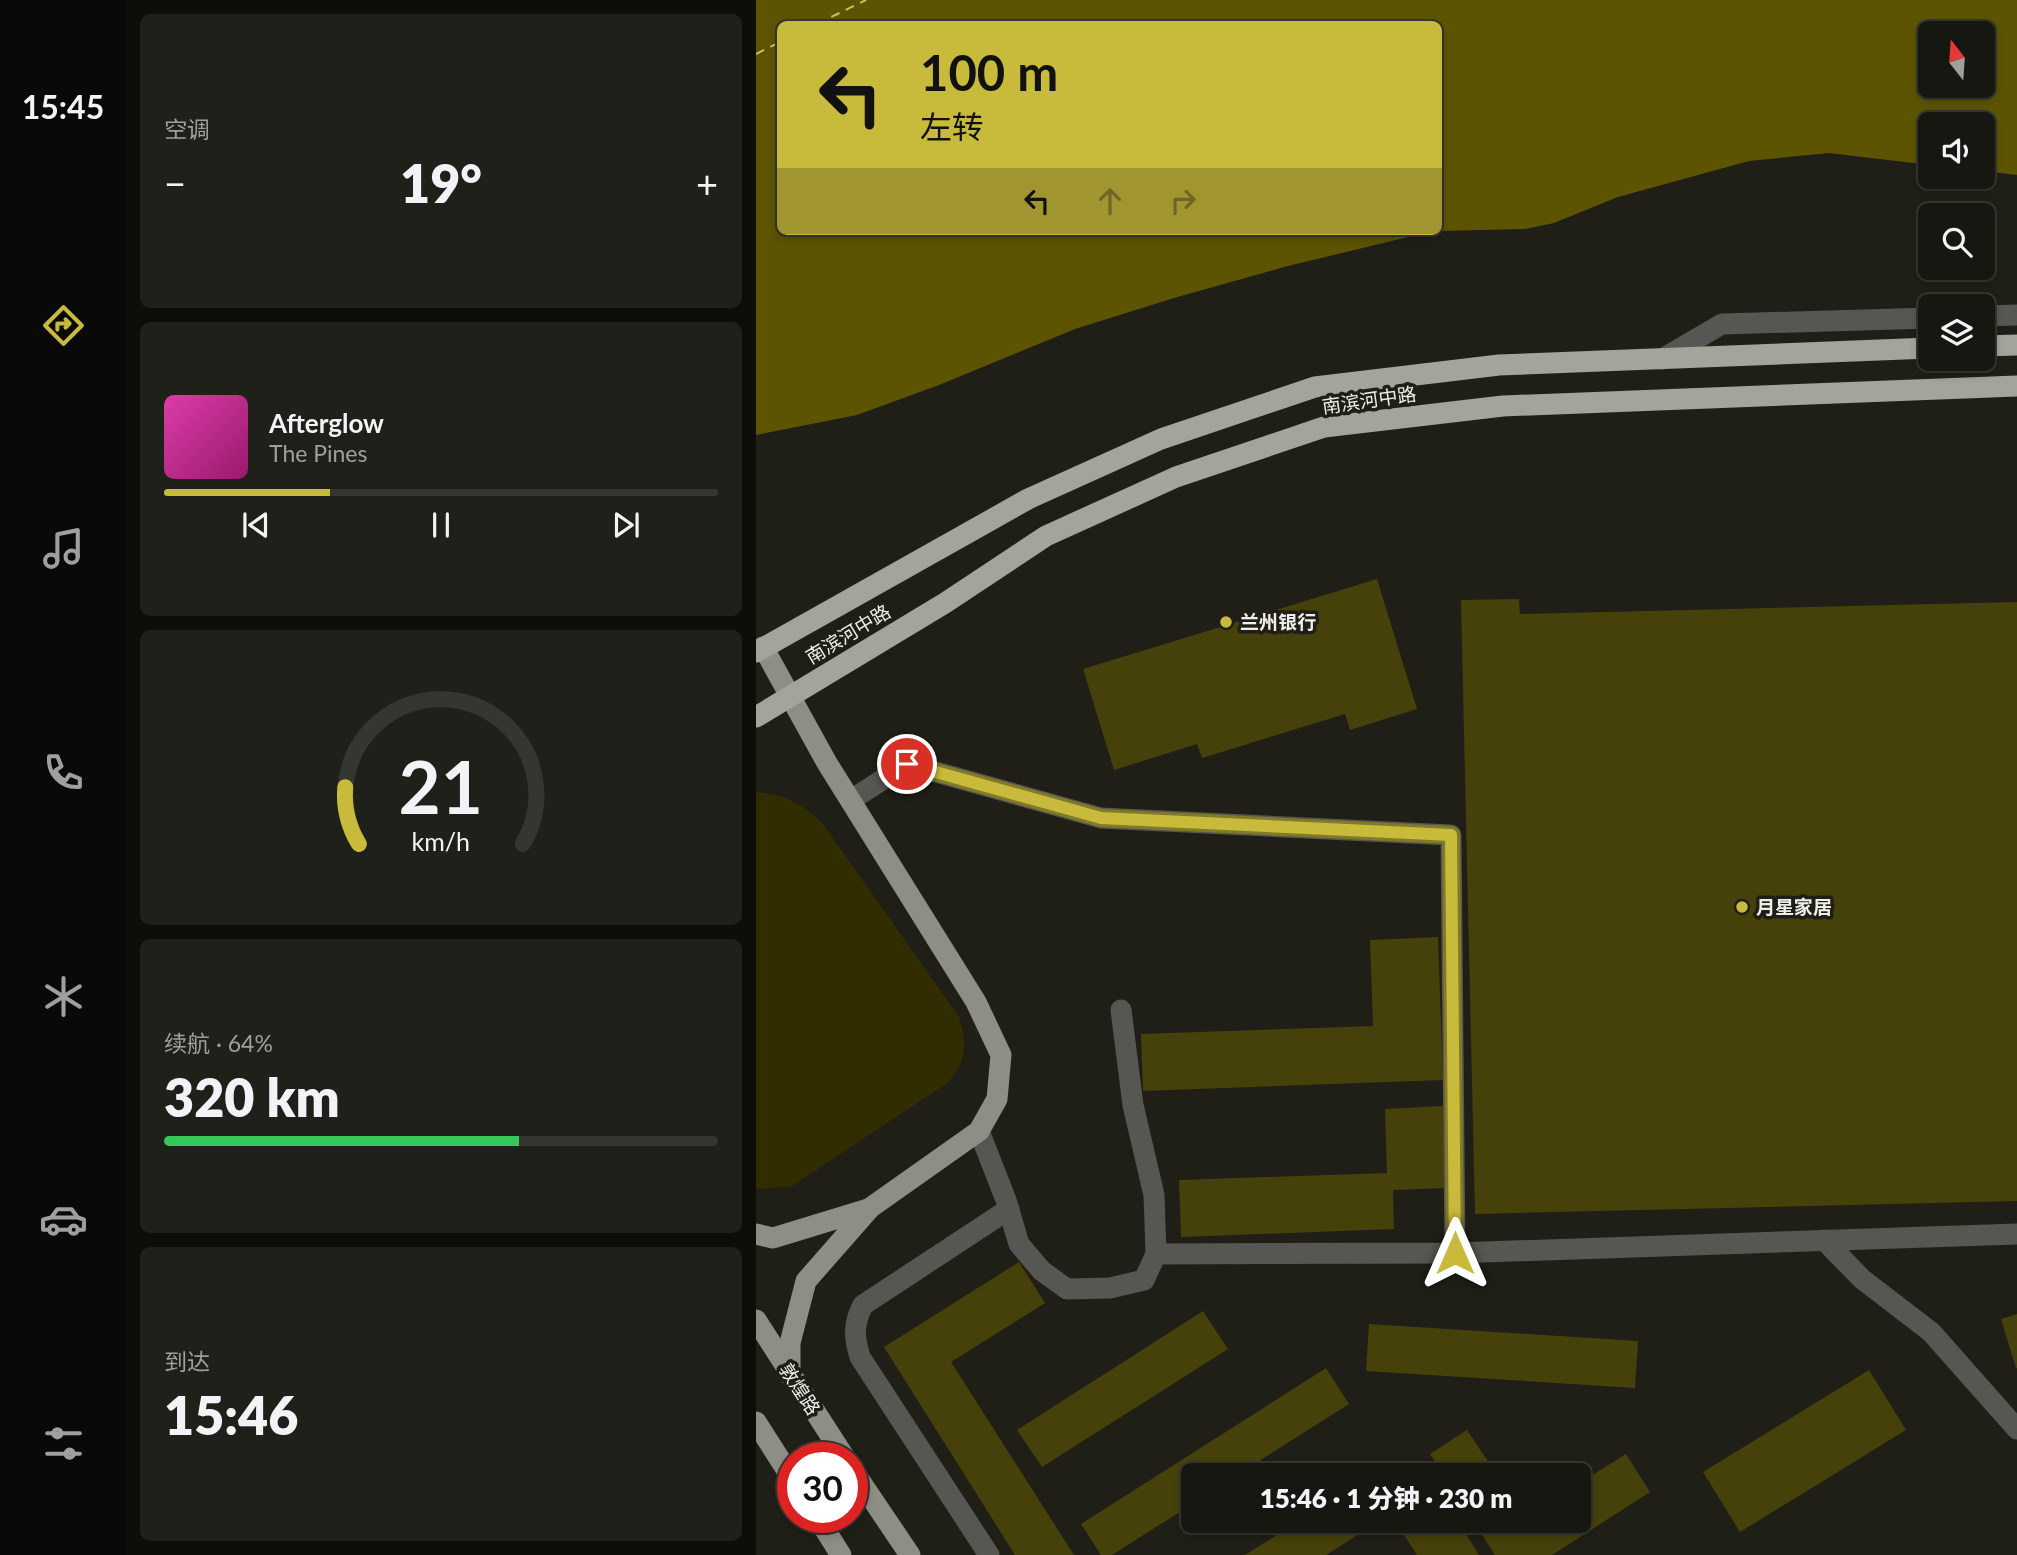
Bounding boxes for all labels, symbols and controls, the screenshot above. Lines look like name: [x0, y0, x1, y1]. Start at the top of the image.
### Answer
north arrow: [1918, 21, 1995, 98]
map controls: [1918, 21, 1995, 371]
text: 100 m: [920, 43, 1058, 101]
icon: left: [805, 49, 896, 140]
text: 15:45: [22, 87, 104, 126]
text: 左转: [920, 107, 984, 146]
button: sound: [1918, 112, 1995, 189]
text: 空调: [164, 115, 210, 143]
text: 19°: [400, 152, 482, 214]
text: −: [164, 160, 186, 206]
text: +: [696, 160, 718, 206]
icon: left: [1018, 182, 1056, 220]
icon: ahead: [1091, 182, 1129, 220]
icon: right: [1164, 182, 1202, 220]
button: search: [1918, 203, 1995, 280]
button: layers: [1918, 294, 1995, 371]
icon: directions: [39, 301, 88, 350]
street label: 南滨河中路: [1320, 382, 1418, 418]
text: Afterglow: [269, 407, 384, 439]
text: The Pines: [269, 439, 367, 467]
icon: previous: [237, 506, 275, 544]
icon: pause: [422, 506, 460, 544]
icon: next: [607, 506, 645, 544]
icon: music: [39, 524, 88, 573]
street label: 南滨河中路: [801, 599, 894, 668]
place label: 兰州银行: [1240, 610, 1316, 633]
marker: 兰州银行: [1218, 614, 1234, 630]
pin: [877, 734, 937, 794]
text: 21: [399, 742, 483, 830]
icon: arrive: [888, 745, 926, 783]
icon: phone: [39, 748, 88, 797]
text: km/h: [412, 825, 470, 855]
place label: 月星家居: [1756, 895, 1832, 918]
marker: 月星家居: [1734, 899, 1750, 915]
icon: climate: [39, 972, 88, 1021]
text: 续航 · 64%: [164, 1029, 273, 1057]
text: 320 km: [164, 1066, 340, 1128]
icon: car: [39, 1195, 88, 1244]
position arrow: [1418, 1216, 1492, 1290]
text: 到达: [164, 1347, 210, 1375]
street label: 敦煌路: [775, 1359, 826, 1419]
text: 15:46: [164, 1384, 298, 1446]
icon: filters: [39, 1419, 88, 1468]
speed limit sign: 30: [777, 1442, 868, 1533]
text: 15:46 · 1 分钟 · 230 m: [1260, 1482, 1512, 1514]

